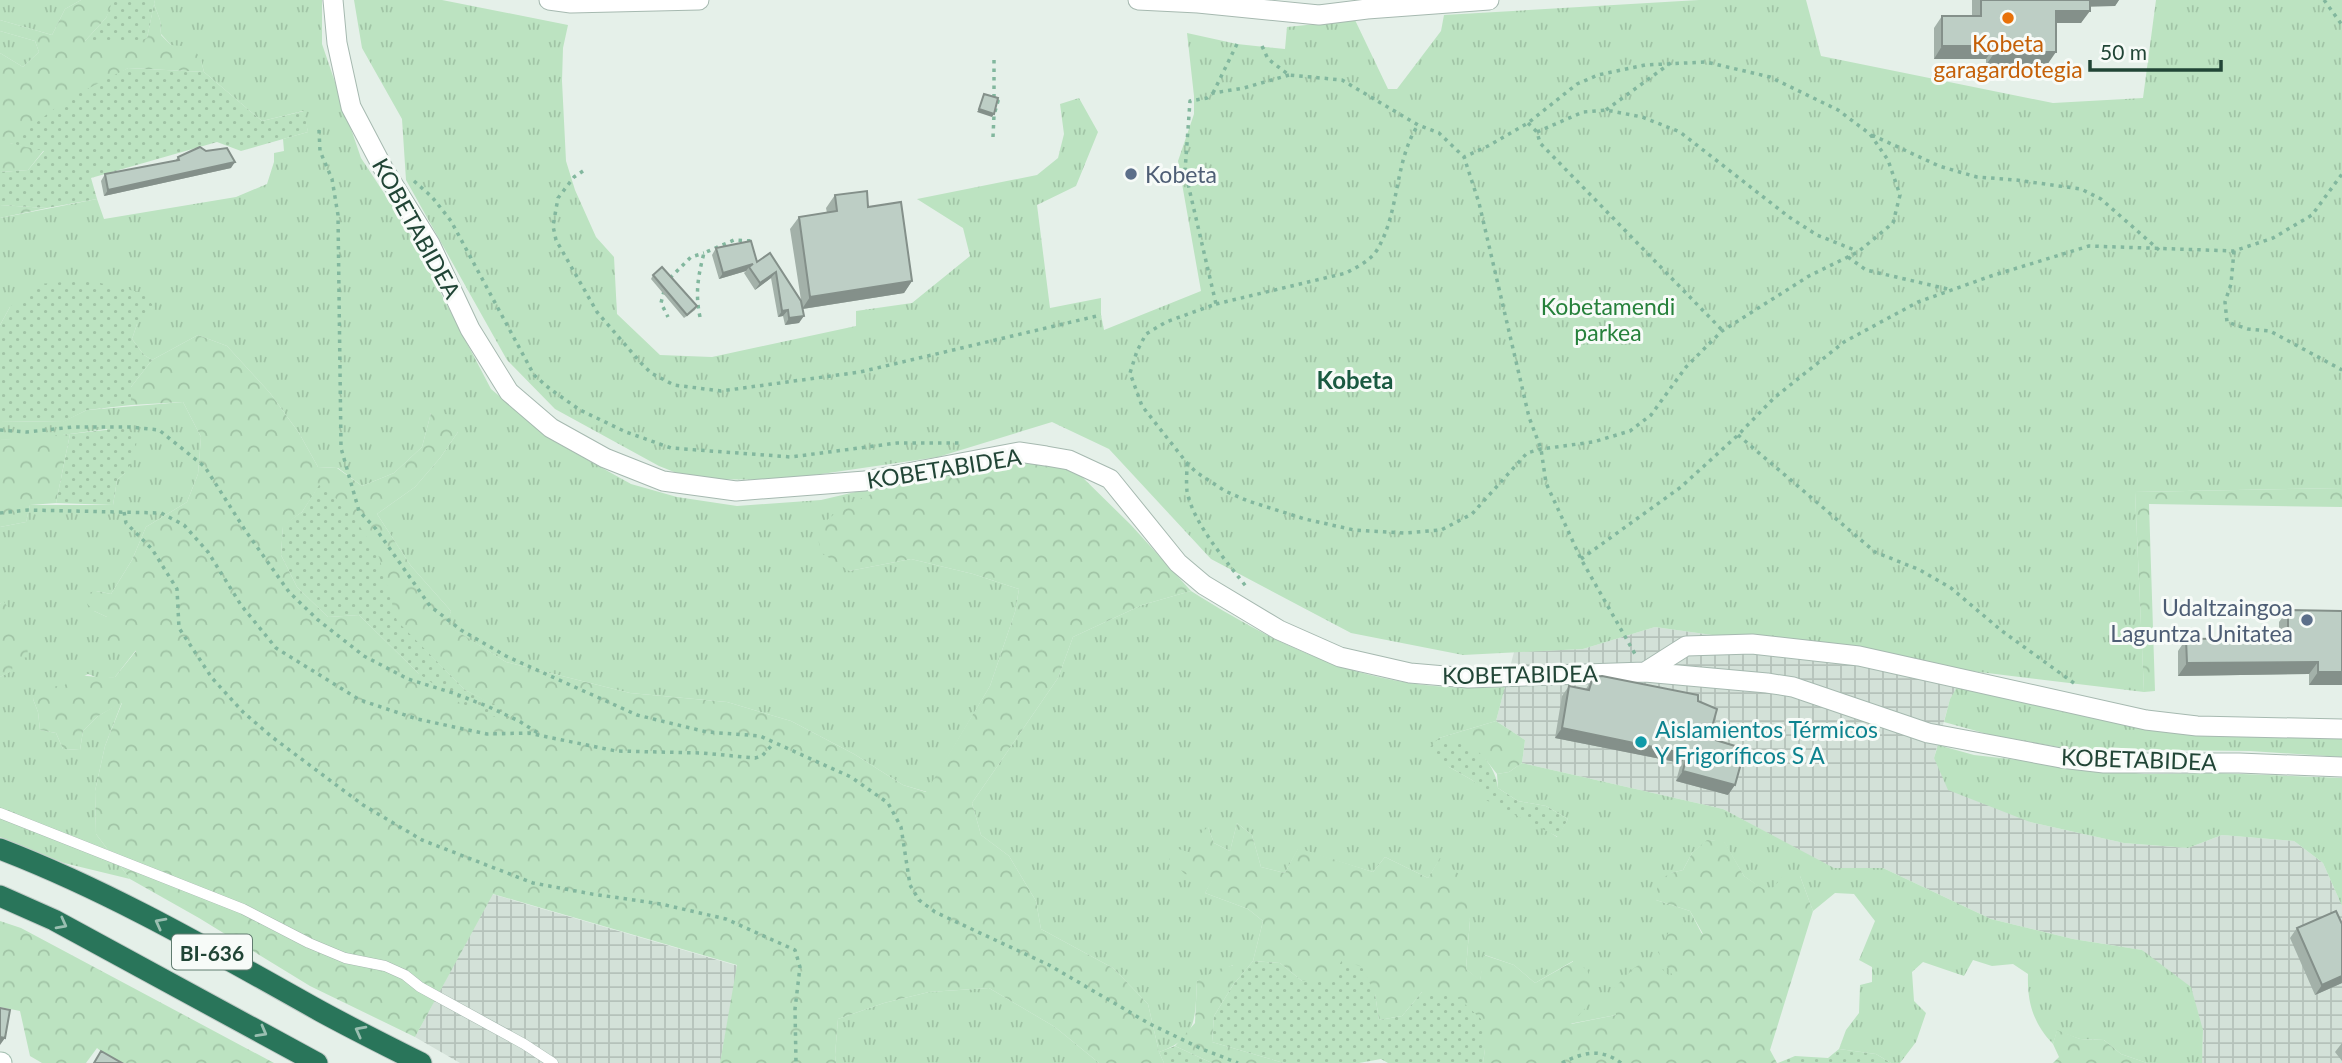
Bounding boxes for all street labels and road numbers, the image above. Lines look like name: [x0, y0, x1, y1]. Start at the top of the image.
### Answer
street label: KOBETABIDEA: [367, 153, 467, 303]
street label: KOBETABIDEA: [865, 442, 1024, 494]
street label: KOBETABIDEA: [1442, 659, 1599, 689]
street label: KOBETABIDEA: [2061, 742, 2218, 776]
road number: BI-636: [172, 934, 252, 970]

